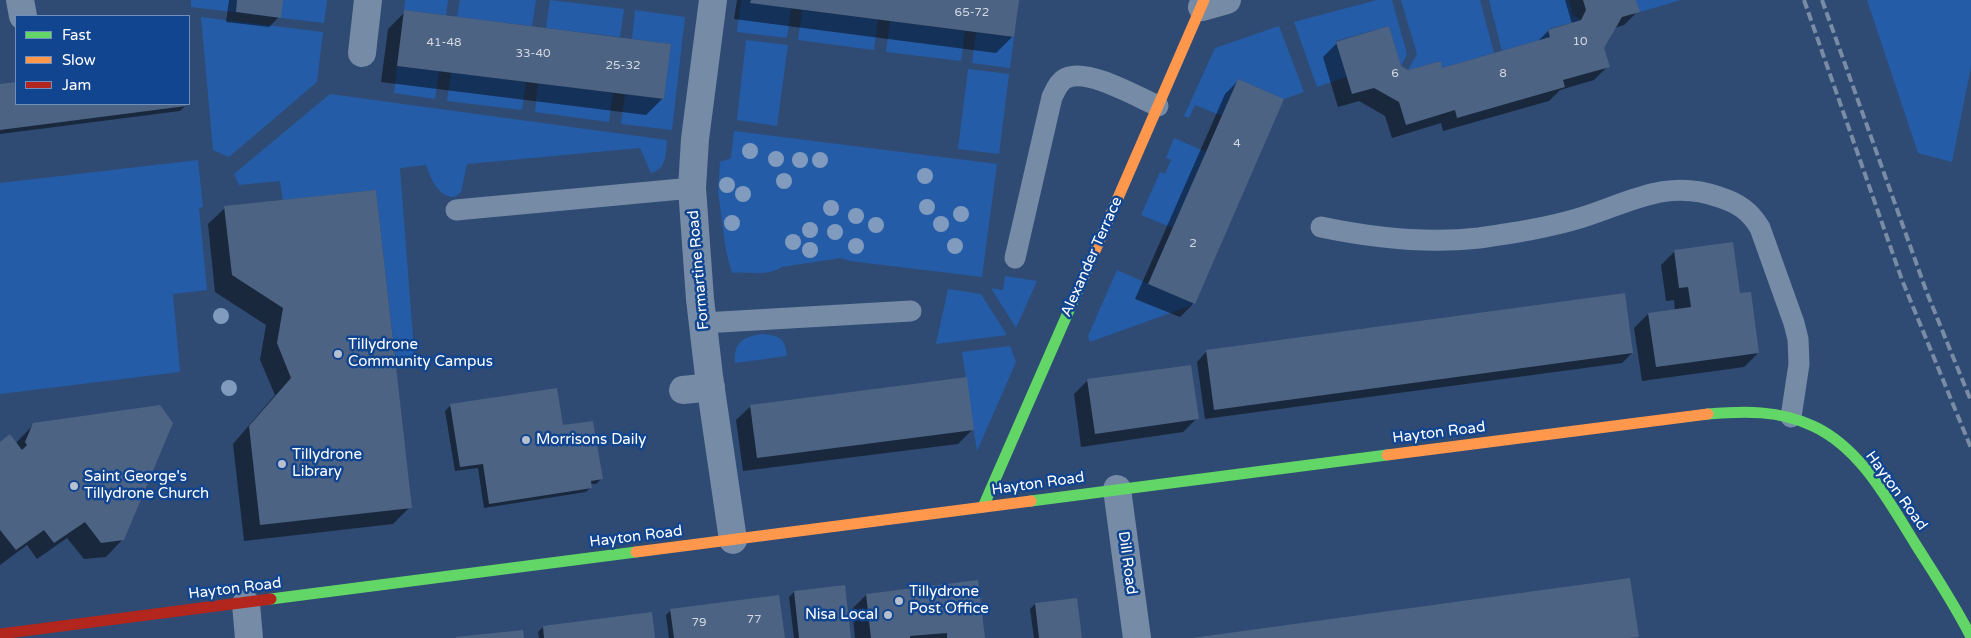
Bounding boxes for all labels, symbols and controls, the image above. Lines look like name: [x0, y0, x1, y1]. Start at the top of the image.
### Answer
house number: 65-72: [955, 6, 989, 20]
legend: [15, 15, 190, 105]
text: Fast: [62, 26, 91, 44]
house number: 10: [1572, 35, 1588, 49]
house number: 41-48: [426, 36, 462, 50]
house number: 33-40: [515, 47, 551, 61]
text: Slow: [62, 51, 96, 69]
house number: 25-32: [605, 59, 641, 73]
house number: 6: [1391, 67, 1399, 81]
house number: 8: [1499, 67, 1507, 81]
text: Jam: [62, 76, 91, 94]
house number: 4: [1233, 137, 1241, 151]
street label: Alexander Terrace: [1057, 194, 1127, 320]
street label: Formartine Road: [685, 209, 713, 331]
house number: 2: [1189, 237, 1197, 251]
place label: Tillydrone Community Campus: [348, 336, 493, 371]
marker: Tillydrone Community Campus: [332, 348, 344, 360]
street label: Hayton Road: [1392, 418, 1486, 448]
place label: Morrisons Daily: [536, 431, 646, 449]
marker: Morrisons Daily: [520, 434, 532, 446]
place label: Tillydrone Library: [292, 446, 362, 481]
street label: Hayton Road: [1861, 448, 1931, 534]
marker: Tillydrone Library: [276, 458, 288, 470]
place label: Saint George's Tillydrone Church: [84, 468, 209, 503]
street label: Hayton Road: [990, 469, 1086, 499]
marker: Saint George's Tillydrone Church: [68, 480, 80, 492]
street label: Hayton Road: [589, 522, 683, 552]
street label: Dill Road: [1114, 530, 1140, 596]
street label: Hayton Road: [188, 574, 282, 604]
place label: Tillydrone Post Office: [909, 583, 989, 618]
marker: Tillydrone Post Office: [893, 595, 905, 607]
place label: Nisa Local: [805, 606, 878, 624]
marker: Nisa Local: [882, 609, 894, 621]
house number: 77: [746, 613, 762, 627]
house number: 79: [691, 616, 707, 630]

